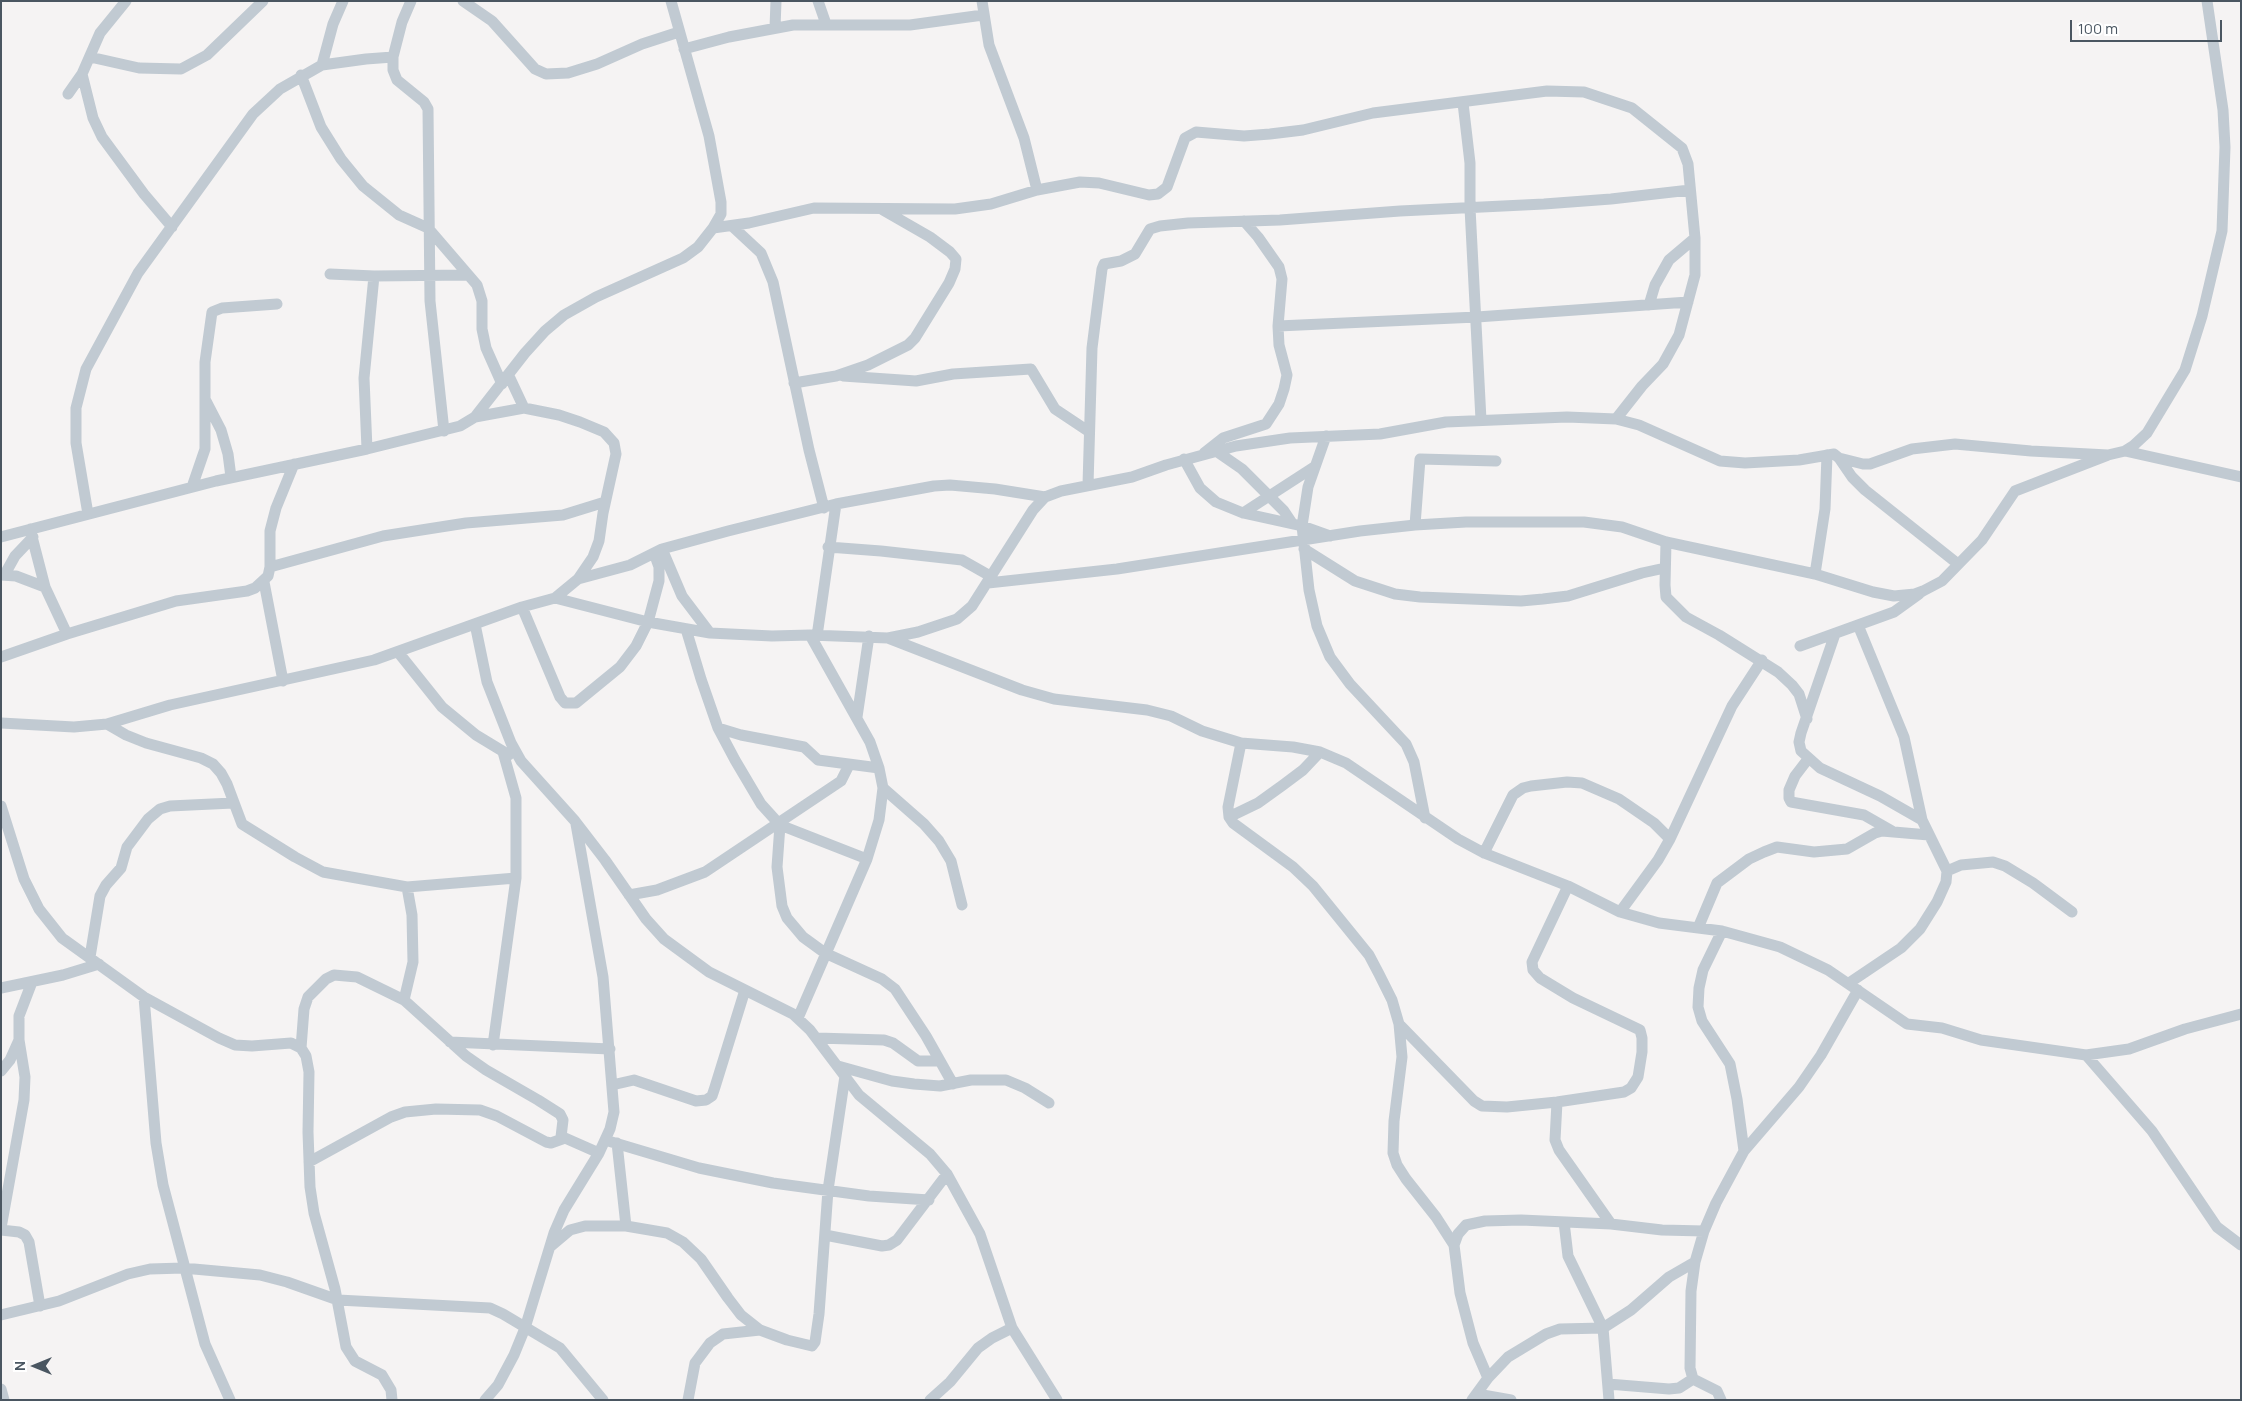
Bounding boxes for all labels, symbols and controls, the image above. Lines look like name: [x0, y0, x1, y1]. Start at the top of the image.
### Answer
scale bar: [2072, 10, 2224, 42]
text: 100 m: [2078, 18, 2118, 39]
north arrow: [10, 1341, 60, 1391]
text: N: [10, 1361, 29, 1371]

